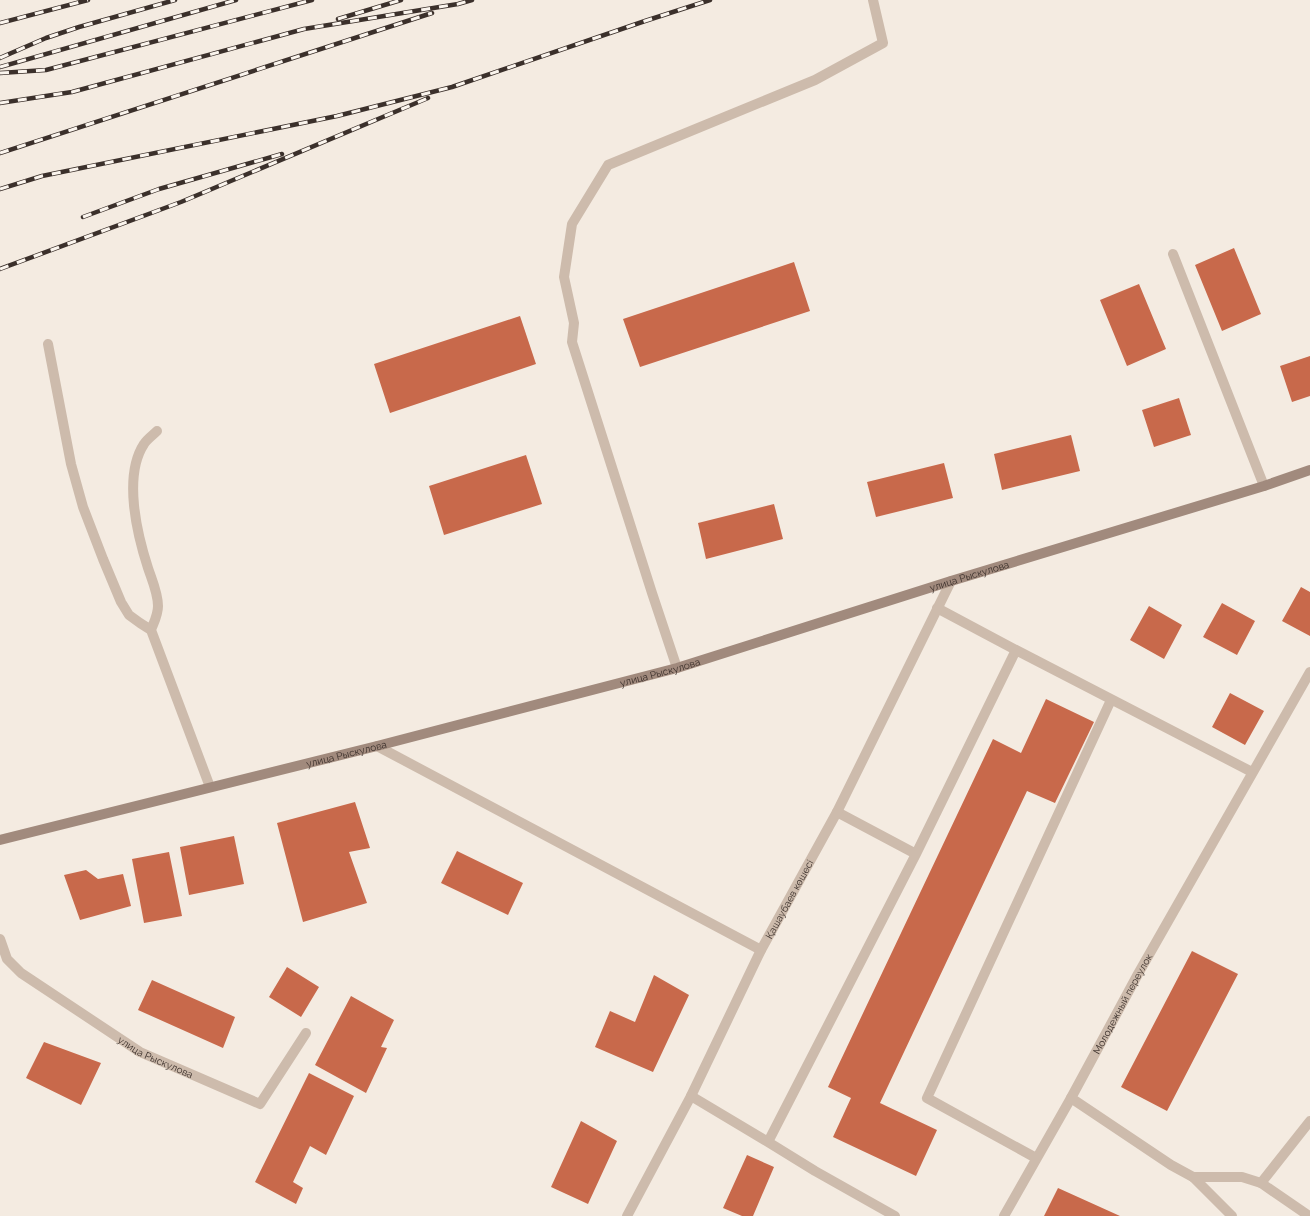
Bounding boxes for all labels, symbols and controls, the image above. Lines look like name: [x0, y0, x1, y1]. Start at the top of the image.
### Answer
street label: улица Рыскулова: [928, 559, 1010, 593]
street label: улица Рыскулова: [619, 656, 701, 689]
street label: улица Рыскулова: [305, 739, 388, 769]
street label: Қашаубаев көшесі: [763, 858, 816, 941]
street label: Молодежный переулок: [1091, 952, 1155, 1056]
street label: улица Рыскулова: [116, 1034, 195, 1080]

